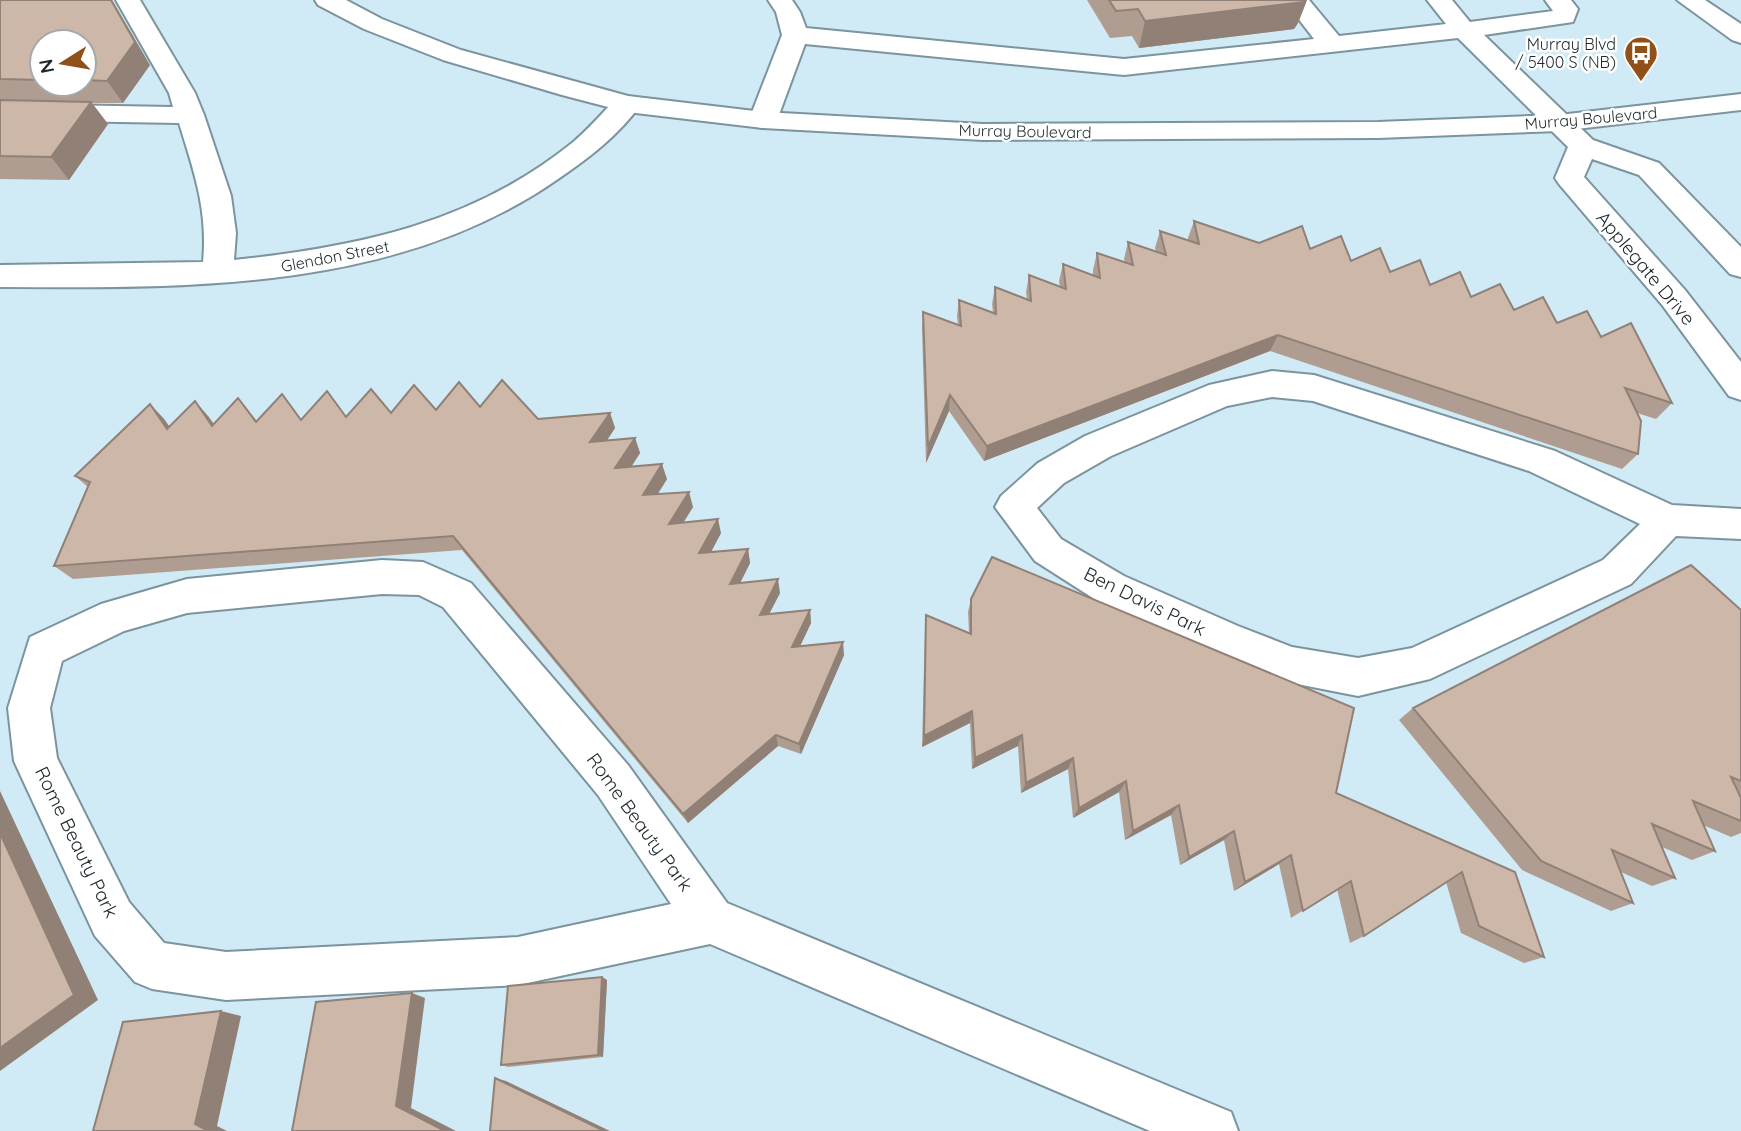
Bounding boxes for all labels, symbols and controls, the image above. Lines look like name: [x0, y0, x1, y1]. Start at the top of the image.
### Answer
north arrow: [28, 28, 98, 98]
place label: Murray Blvd / 5400 S (NB): [1515, 34, 1616, 72]
bus stop icon: Murray Blvd / 5400 S (NB): [1622, 34, 1660, 83]
text: N: [33, 57, 59, 75]
street label: Murray Boulevard: [1524, 102, 1658, 134]
street label: Murray Boulevard: [958, 120, 1092, 142]
street label: Applegate Drive: [1591, 206, 1701, 330]
street label: Glendon Street: [279, 236, 391, 276]
street label: Ben Davis Park: [1080, 561, 1210, 641]
street label: Rome Beauty Park: [582, 748, 698, 896]
street label: Rome Beauty Park: [30, 762, 124, 922]

